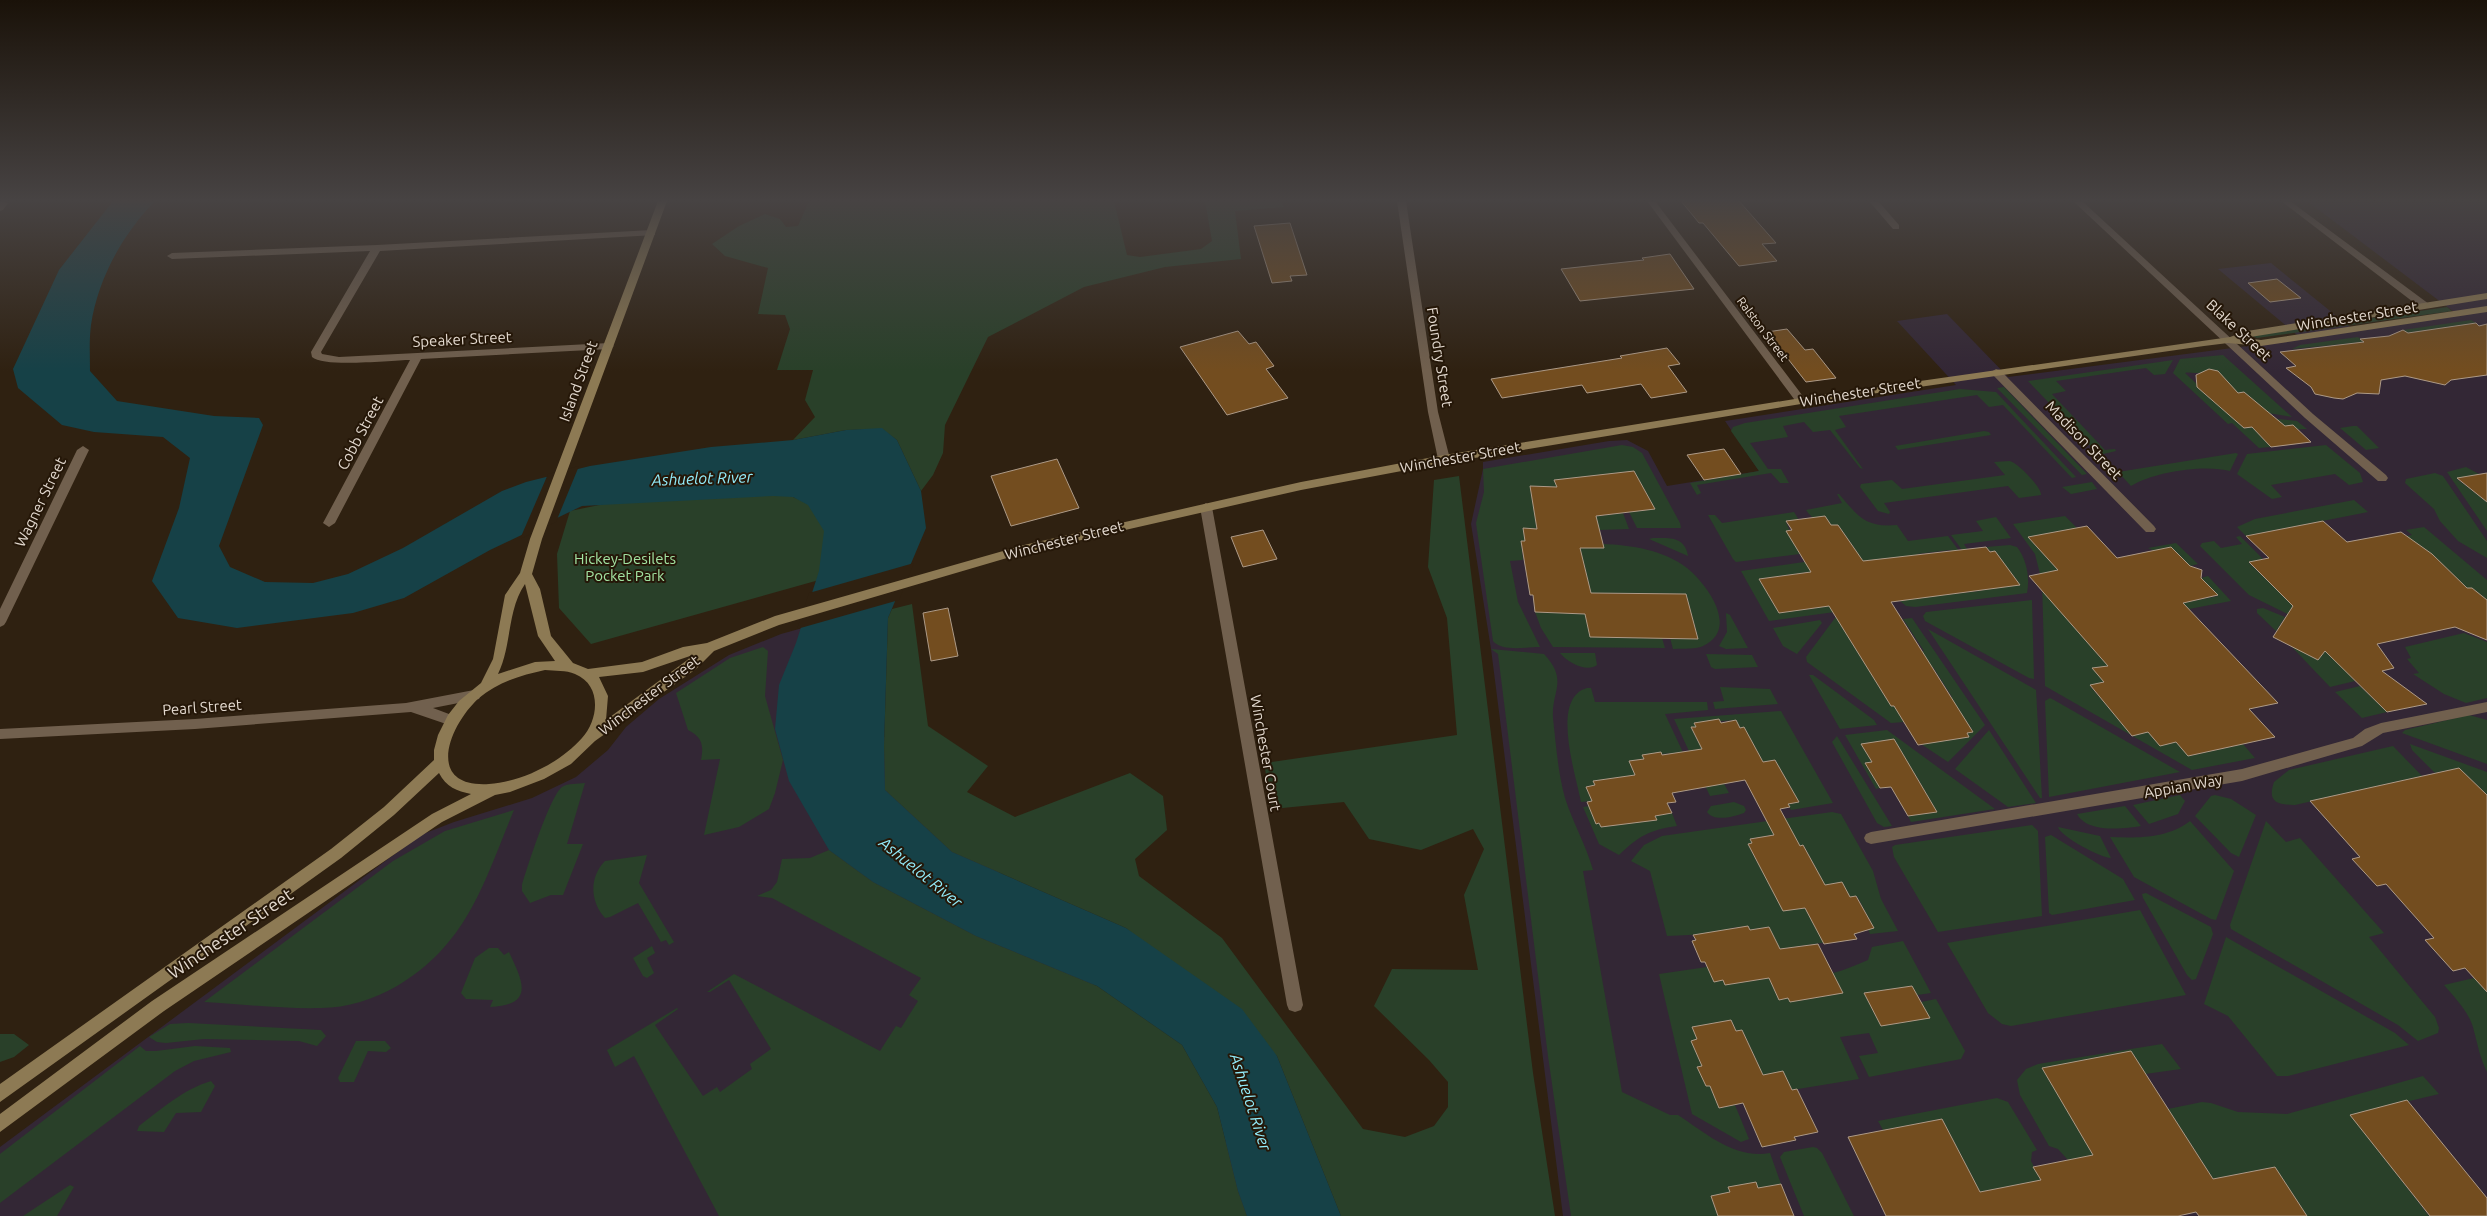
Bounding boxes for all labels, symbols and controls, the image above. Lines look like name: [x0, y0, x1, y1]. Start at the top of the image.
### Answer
street label: Ralston Street: [1735, 294, 1791, 364]
street label: Blake Street: [2203, 296, 2275, 364]
street label: Winchester Street: [2295, 298, 2419, 334]
street label: Foundry Street: [1424, 306, 1456, 408]
street label: Speaker Street: [412, 328, 512, 350]
street label: Island Street: [556, 338, 601, 424]
street label: Winchester Street: [1798, 374, 1922, 410]
street label: Cobb Street: [334, 393, 387, 473]
street label: Madison Street: [2042, 397, 2126, 483]
street label: Winchester Street: [1399, 438, 1522, 476]
street label: Wagner Street: [11, 454, 69, 550]
water label: Ashuelot River: [650, 467, 754, 489]
street label: Winchester Street: [1003, 517, 1125, 563]
park label: Hickey-Desilets Pocket Park: [574, 550, 676, 584]
street label: Winchester Street: [595, 651, 703, 738]
street label: Winchester Court: [1247, 693, 1285, 813]
street label: Pearl Street: [162, 696, 242, 718]
street label: Appian Way: [2143, 771, 2223, 801]
water label: Ashuelot River: [875, 833, 967, 911]
street label: Winchester Street: [164, 884, 296, 982]
water label: Ashuelot River: [1227, 1050, 1275, 1154]

